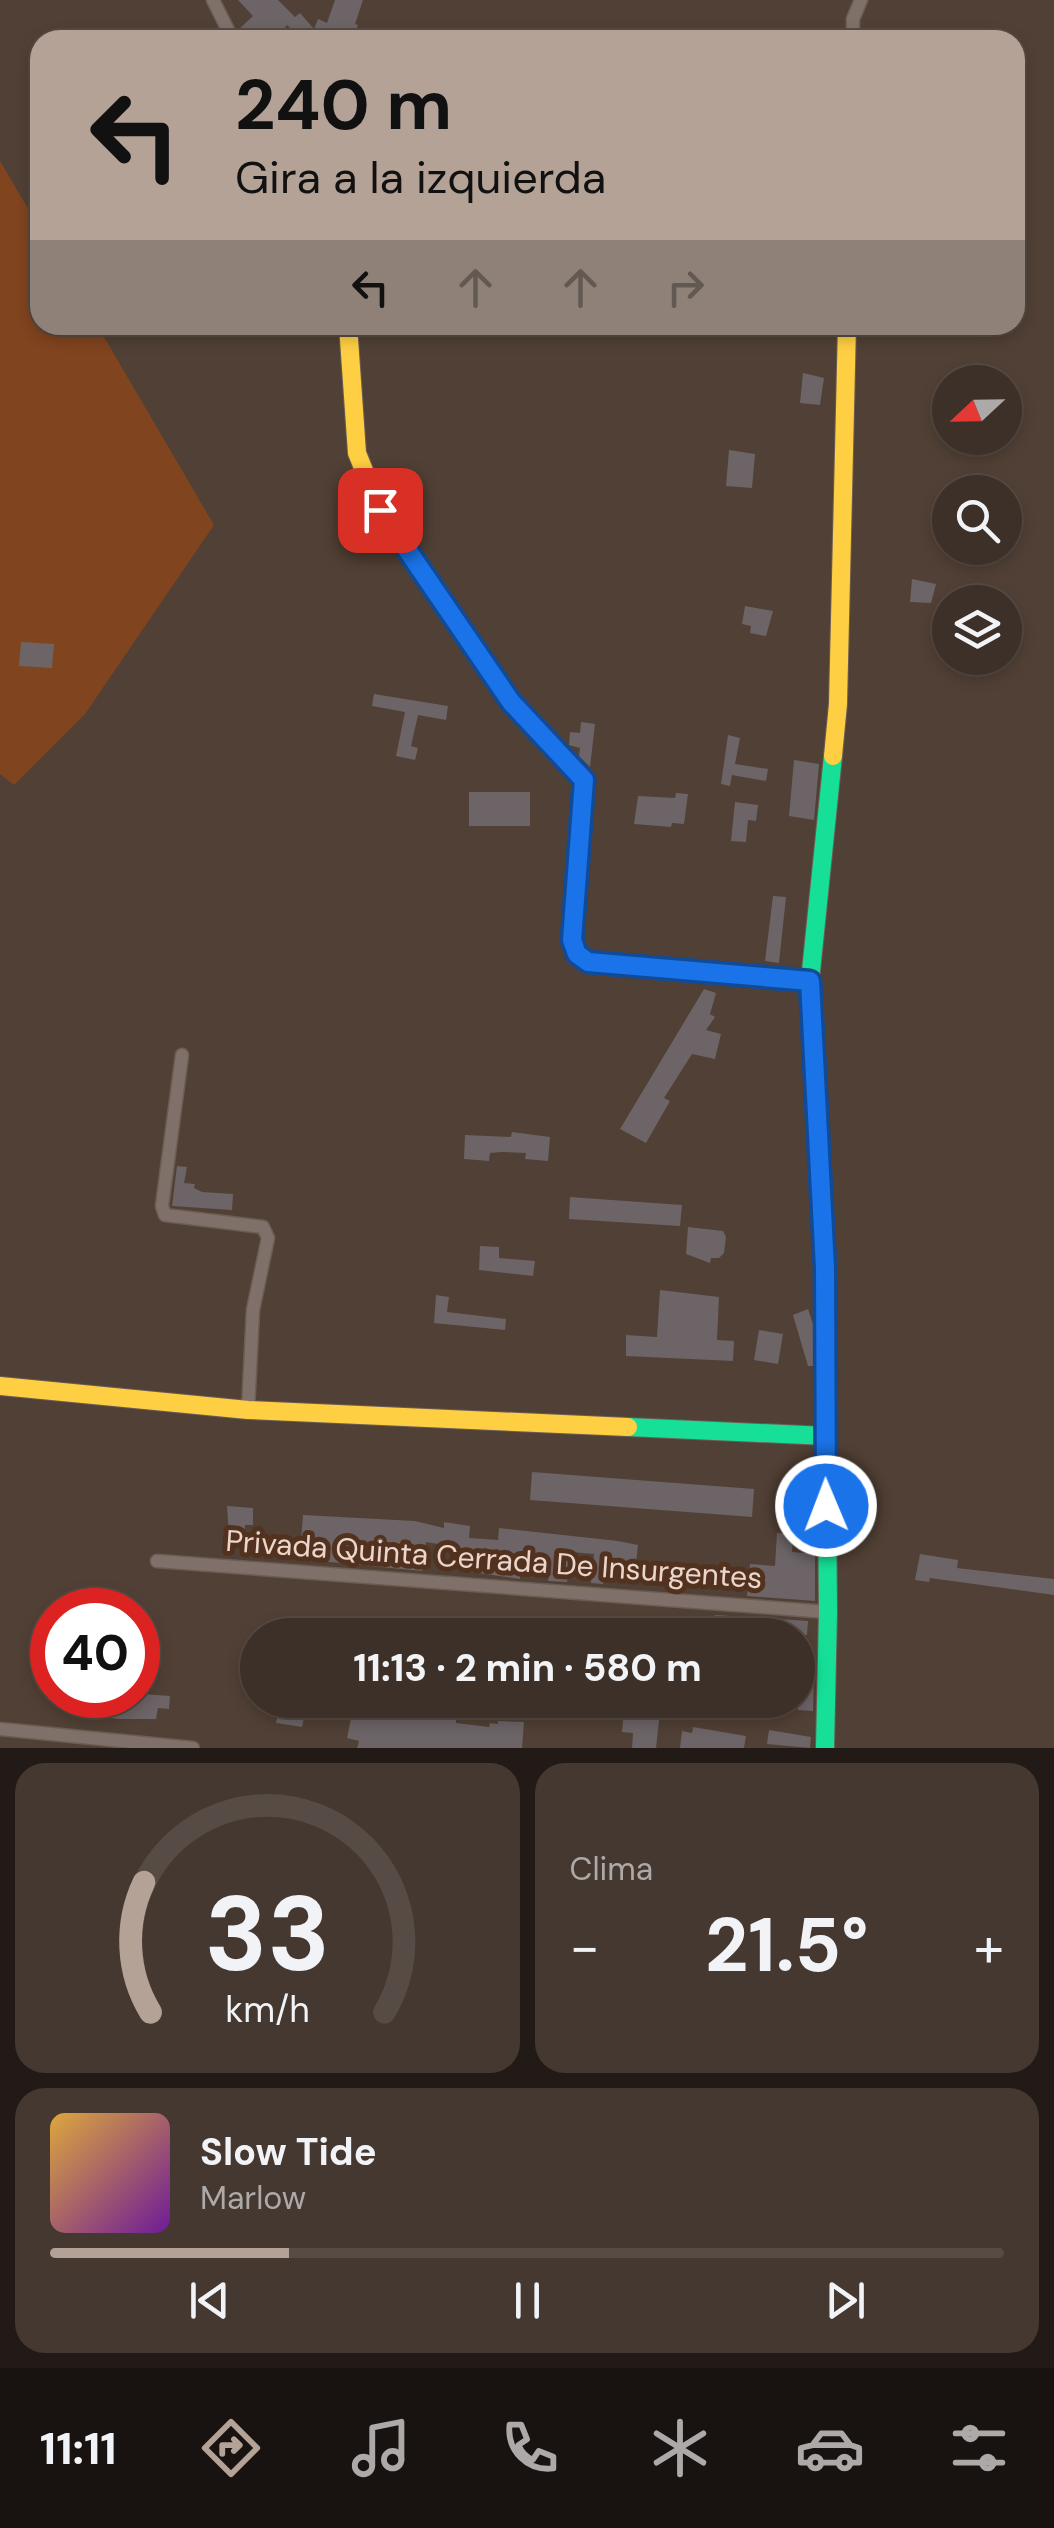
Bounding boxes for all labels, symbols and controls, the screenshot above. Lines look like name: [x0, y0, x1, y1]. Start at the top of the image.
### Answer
text: 240 m: [235, 60, 452, 151]
icon: left: [70, 70, 200, 200]
text: Gira a la izquierda: [235, 148, 606, 207]
icon: left: [343, 260, 398, 315]
icon: ahead: [448, 260, 503, 315]
icon: ahead: [553, 260, 608, 315]
icon: right: [658, 260, 713, 315]
north arrow: [932, 365, 1022, 455]
map controls: [932, 365, 1022, 675]
pin: [338, 468, 423, 553]
button: search: [932, 475, 1022, 565]
icon: arrive: [353, 483, 408, 538]
button: layers: [932, 585, 1022, 675]
position arrow: [774, 1454, 878, 1558]
street label: Privada Quinta Cerrada De Insurgentes: [224, 1521, 764, 1597]
speed limit sign: 40: [30, 1588, 160, 1718]
text: 11:13 · 2 min · 580 m: [353, 1643, 702, 1693]
text: Clima: [570, 1848, 653, 1890]
text: 33: [205, 1867, 330, 2002]
text: 21.5°: [705, 1897, 868, 1994]
text: −: [570, 1911, 600, 1983]
text: +: [974, 1911, 1004, 1983]
text: km/h: [225, 1987, 309, 2033]
text: Slow Tide: [200, 2127, 377, 2177]
text: Marlow: [200, 2177, 306, 2219]
icon: previous: [182, 2273, 237, 2328]
icon: pause: [500, 2273, 555, 2328]
icon: next: [818, 2273, 873, 2328]
icon: directions: [196, 2413, 266, 2483]
icon: music: [346, 2413, 416, 2483]
icon: phone: [495, 2413, 565, 2483]
icon: climate: [645, 2413, 715, 2483]
icon: car: [795, 2413, 865, 2483]
icon: filters: [944, 2413, 1014, 2483]
text: 11:11: [40, 2419, 117, 2478]

